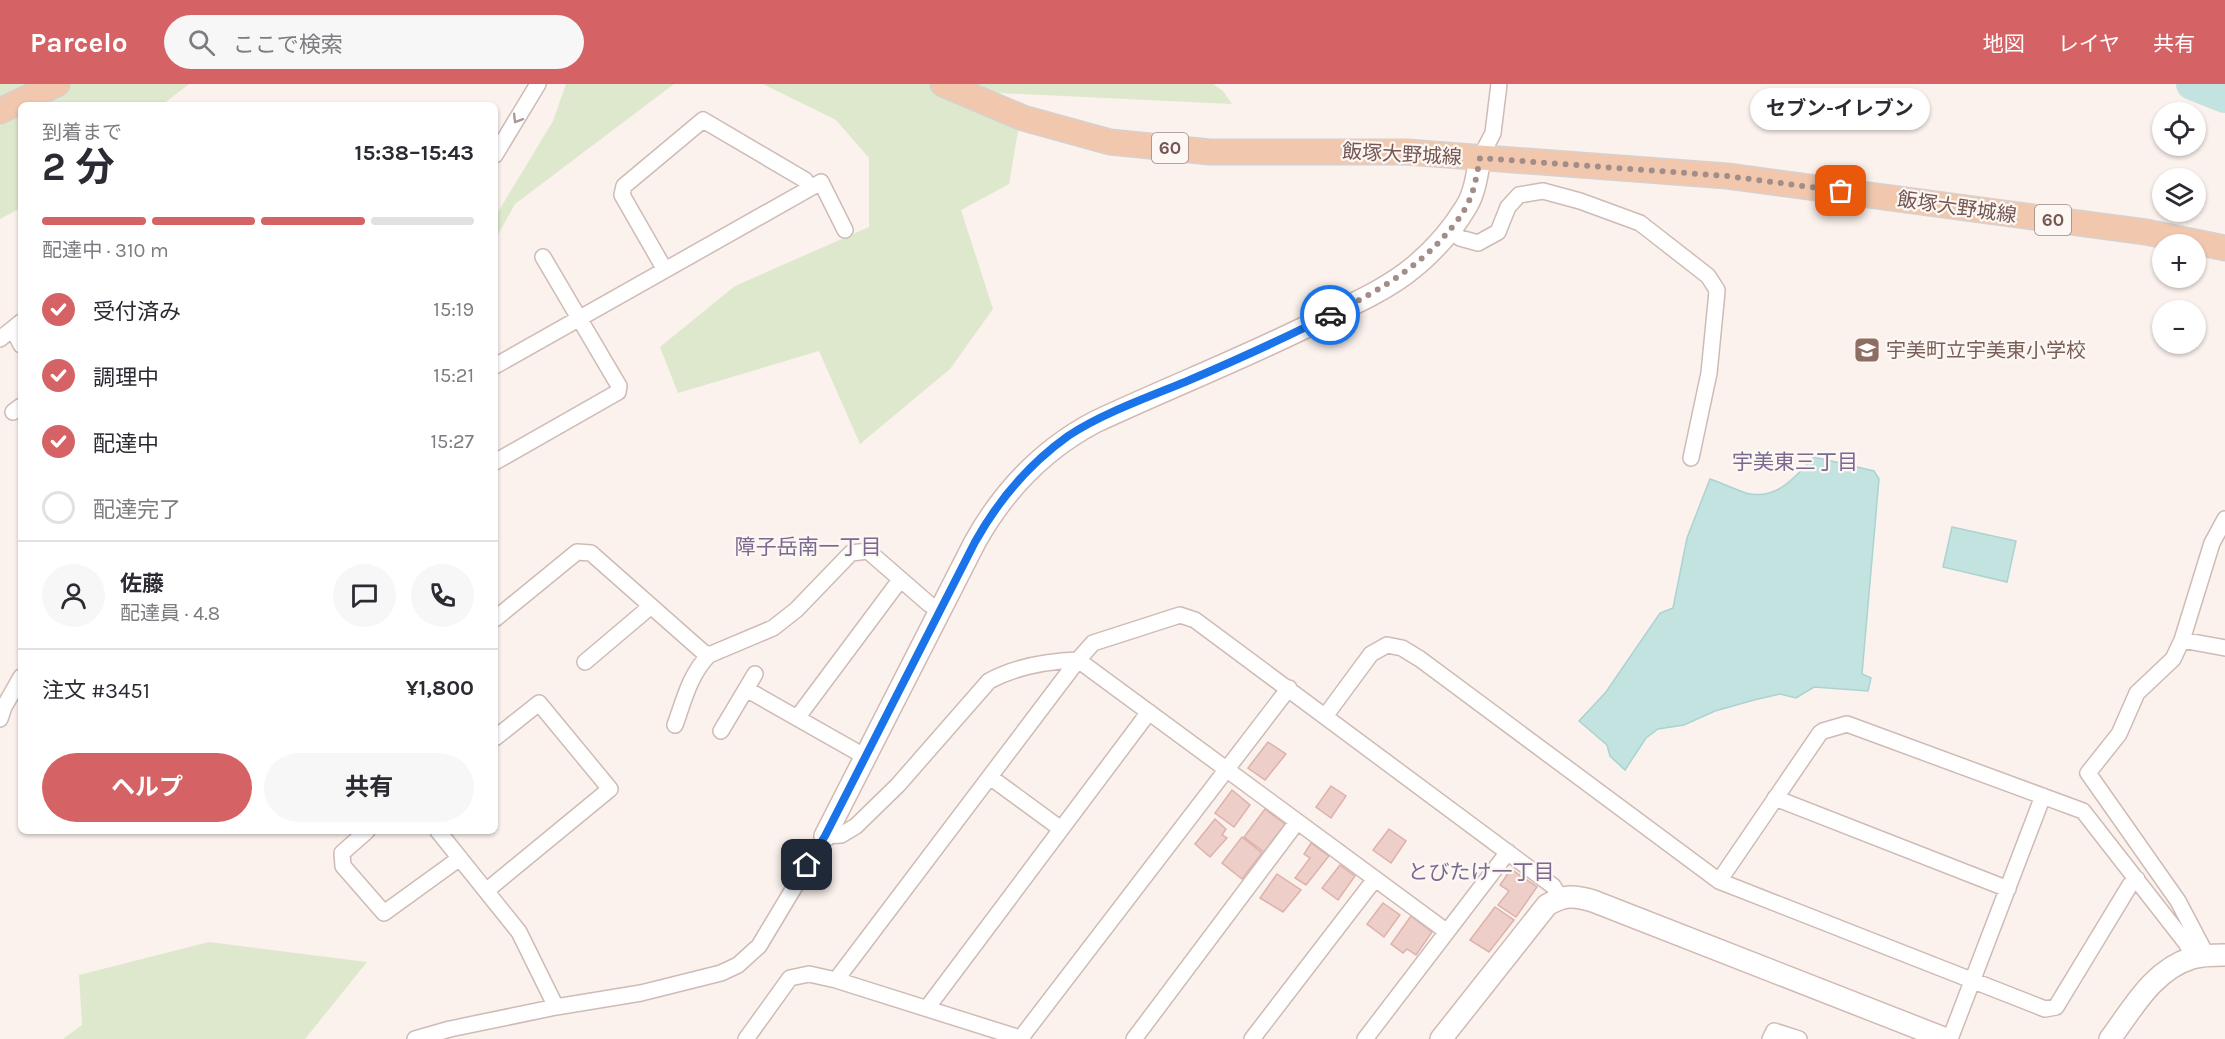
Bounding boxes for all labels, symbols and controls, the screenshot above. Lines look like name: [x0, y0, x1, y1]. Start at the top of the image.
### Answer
search box: [164, 15, 584, 69]
text: Parcelo: [30, 26, 128, 59]
icon: search: [185, 26, 218, 59]
text: ここで検索: [233, 32, 343, 58]
text: 地図: [1983, 32, 2025, 56]
text: レイヤ: [2058, 32, 2120, 56]
text: 共有: [2153, 32, 2195, 56]
callout: セブン-イレブン: [1751, 89, 1931, 131]
text: セブン-イレブン: [1766, 97, 1914, 120]
map controls: [2152, 102, 2206, 354]
button: locate: [2152, 102, 2206, 156]
one-way arrow: [513, 113, 524, 124]
text: 到着まで: [42, 121, 122, 144]
road number: 60: [1152, 133, 1188, 163]
text: 15:38–15:43: [355, 140, 474, 166]
street label: 飯塚大野城線: [1341, 140, 1462, 169]
text: 2 分: [42, 144, 114, 190]
pin: [1815, 165, 1866, 216]
button: layers: [2152, 168, 2206, 222]
icon: bag: [1824, 174, 1857, 207]
street label: 飯塚大野城線: [1896, 188, 2018, 227]
road number: 60: [2035, 205, 2071, 235]
button: +: [2152, 234, 2206, 288]
text: 配達中 · 310 m: [42, 239, 169, 262]
courier: [1300, 285, 1360, 345]
icon: check: [42, 293, 75, 326]
text: 15:19: [433, 298, 474, 321]
text: 受付済み: [93, 299, 181, 325]
icon: car: [1314, 299, 1347, 332]
button: −: [2152, 300, 2206, 354]
school or university icon: 宇美町立宇美東小学校: [1852, 335, 1882, 365]
place label: 宇美町立宇美東小学校: [1886, 339, 2086, 362]
icon: check: [42, 359, 75, 392]
text: 15:21: [433, 364, 474, 387]
text: 調理中: [93, 365, 159, 391]
icon: check: [42, 425, 75, 458]
text: 15:27: [431, 430, 474, 453]
text: 配達中: [93, 431, 159, 457]
district label: 宇美東三丁目: [1732, 450, 1858, 474]
text: 配達完了: [93, 497, 181, 523]
district label: 障子岳南一丁目: [735, 535, 882, 559]
button: person: [42, 564, 105, 627]
button: chat: [333, 564, 396, 627]
button: phone: [411, 564, 474, 627]
text: 佐藤: [120, 571, 164, 597]
text: 配達員 · 4.8: [120, 602, 220, 625]
text: ¥1,800: [406, 675, 474, 701]
text: 注文 #3451: [42, 678, 150, 704]
button: ヘルプ: [42, 753, 252, 822]
button: 共有: [264, 753, 474, 822]
pin: [781, 839, 832, 890]
icon: home: [790, 848, 823, 881]
district label: とびたけ一丁目: [1408, 860, 1555, 884]

